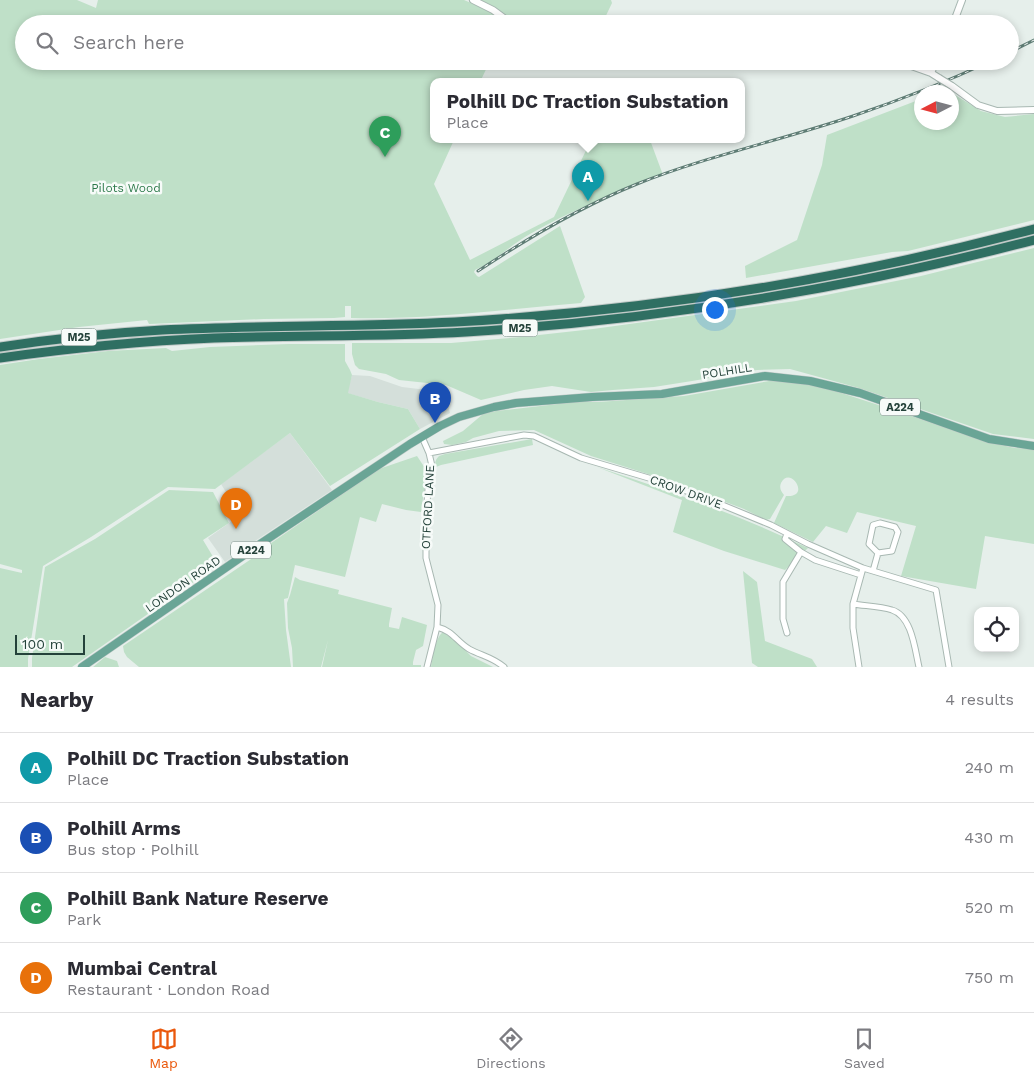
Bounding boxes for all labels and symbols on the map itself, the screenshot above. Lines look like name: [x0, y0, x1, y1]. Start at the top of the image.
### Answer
north arrow: [914, 85, 959, 130]
pin: C: [369, 116, 401, 157]
pin: A: [572, 160, 604, 201]
park label: Pilots Wood: [91, 181, 161, 195]
your location: [702, 297, 728, 323]
road number: M25: [502, 319, 538, 336]
road number: M25: [62, 328, 96, 346]
street label: POLHILL: [701, 360, 753, 382]
pin: B: [419, 382, 451, 423]
road number: A224: [880, 398, 920, 416]
street label: OTFORD LANE: [419, 464, 437, 550]
street label: CROW DRIVE: [648, 472, 724, 512]
pin: D: [220, 488, 252, 529]
road number: A224: [231, 542, 271, 558]
street label: LONDON ROAD: [143, 553, 223, 615]
scale bar: [15, 632, 85, 655]

